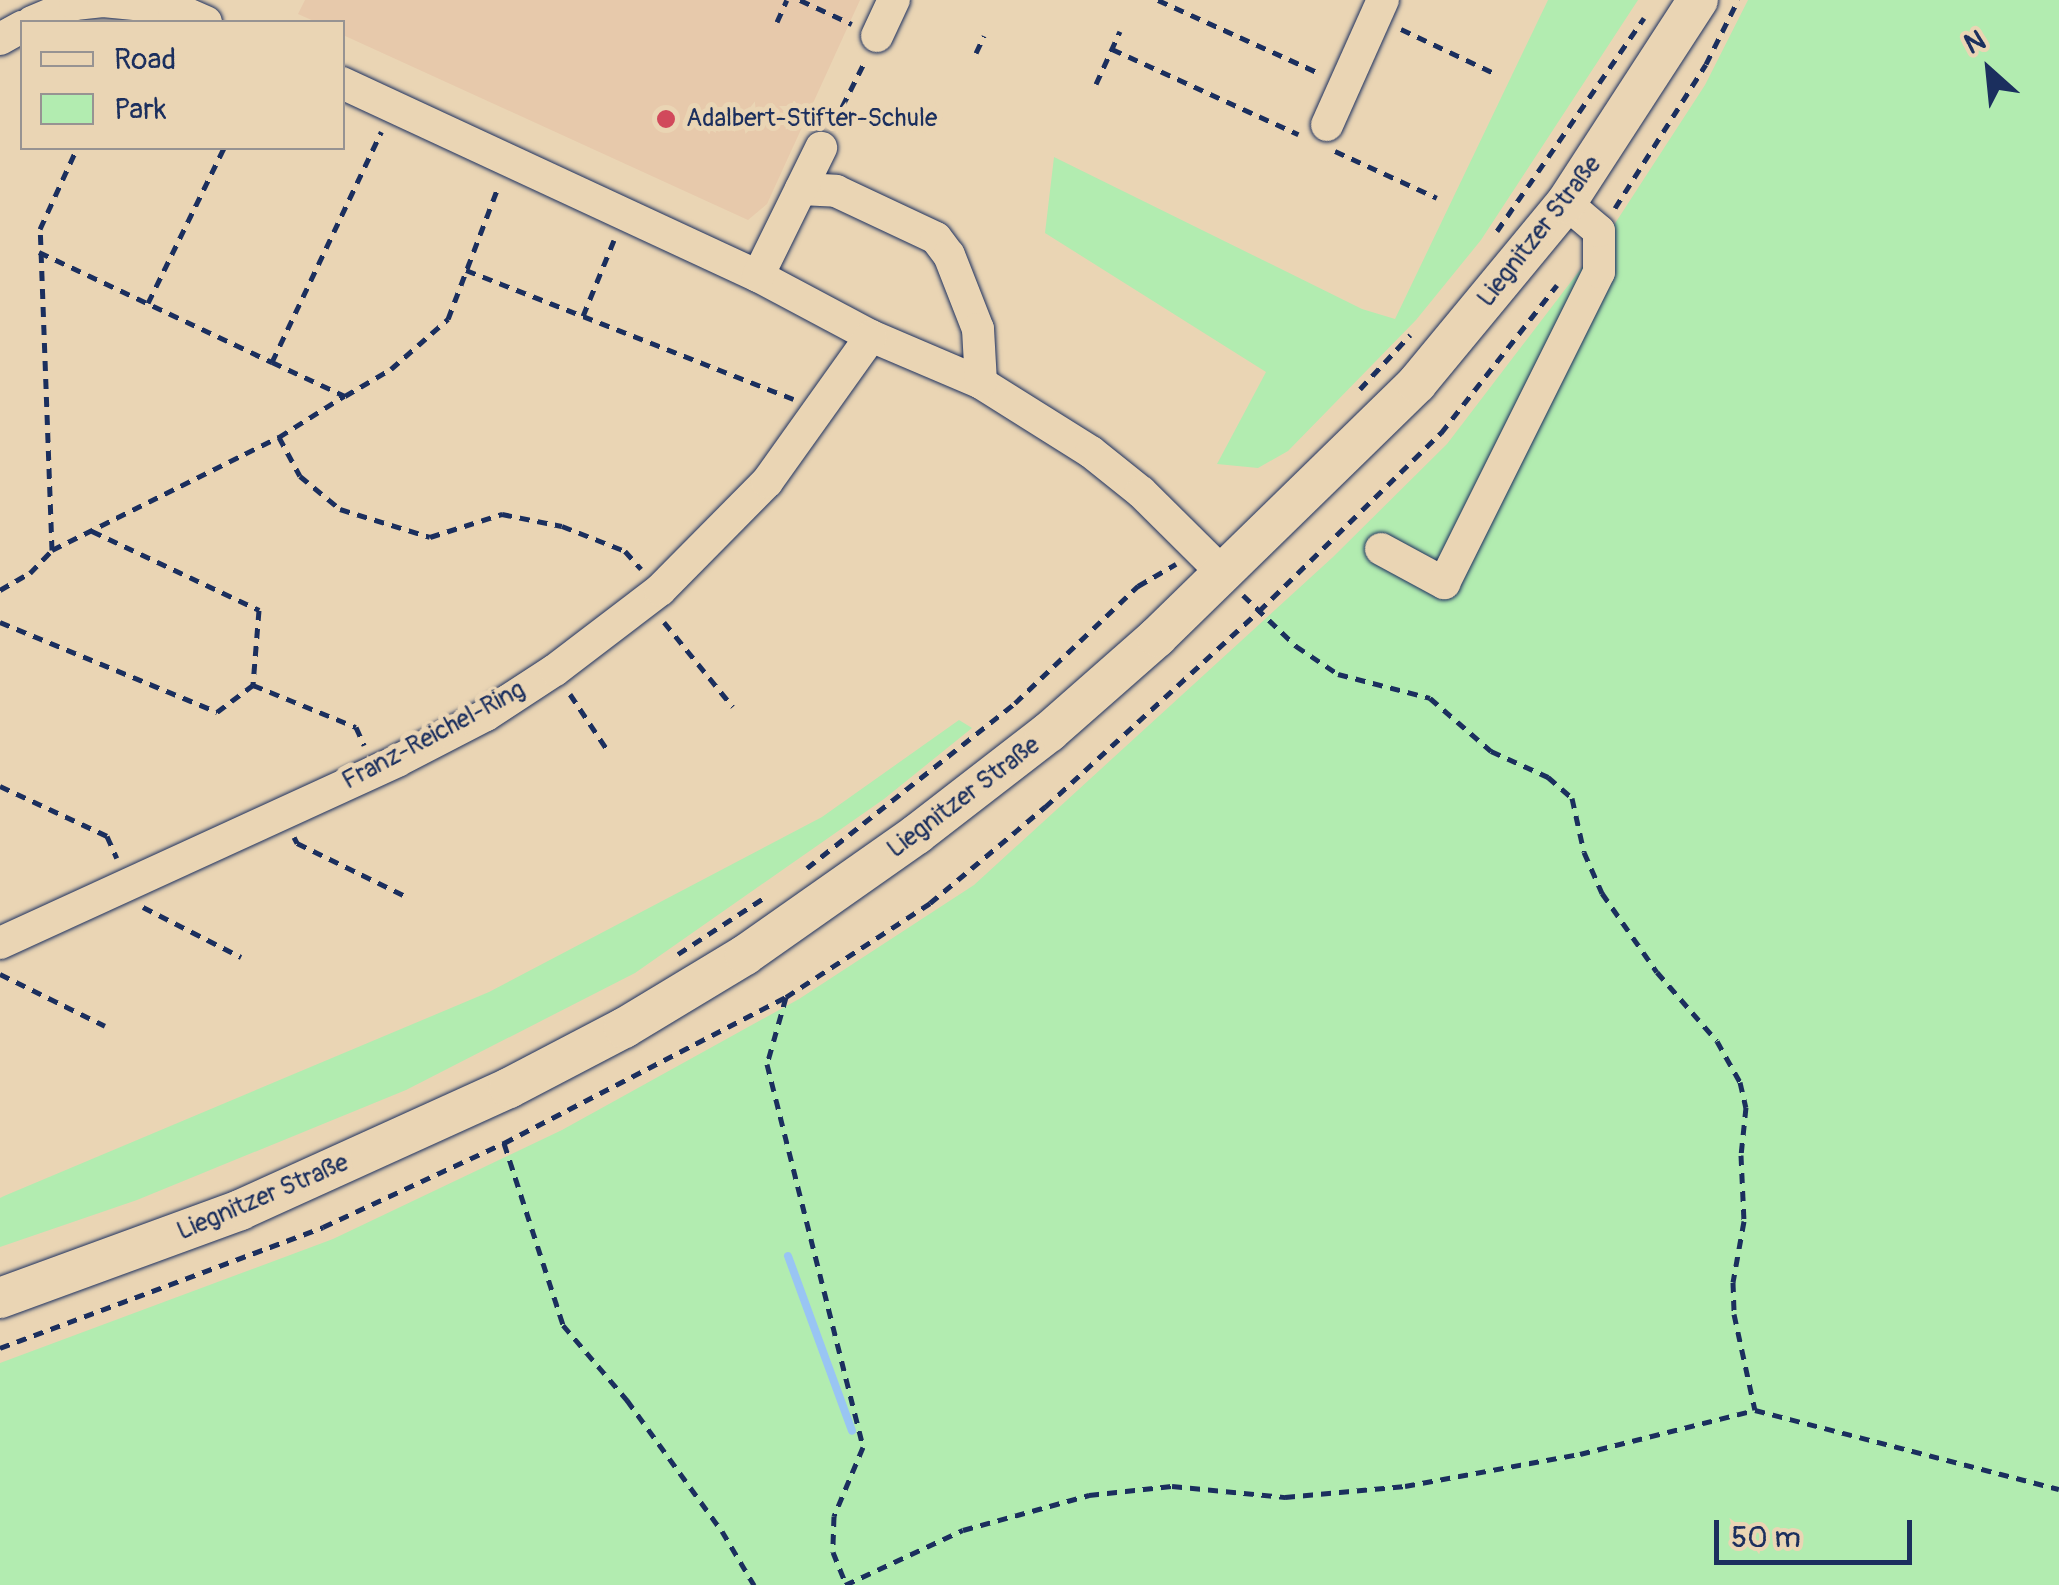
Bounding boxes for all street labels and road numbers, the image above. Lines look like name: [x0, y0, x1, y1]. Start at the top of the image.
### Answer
street label: Liegnitzer Straße: [1472, 151, 1608, 313]
street label: Franz-Reichel-Ring: [337, 675, 531, 797]
street label: Liegnitzer Straße: [882, 731, 1046, 865]
street label: Liegnitzer Straße: [173, 1148, 353, 1248]

